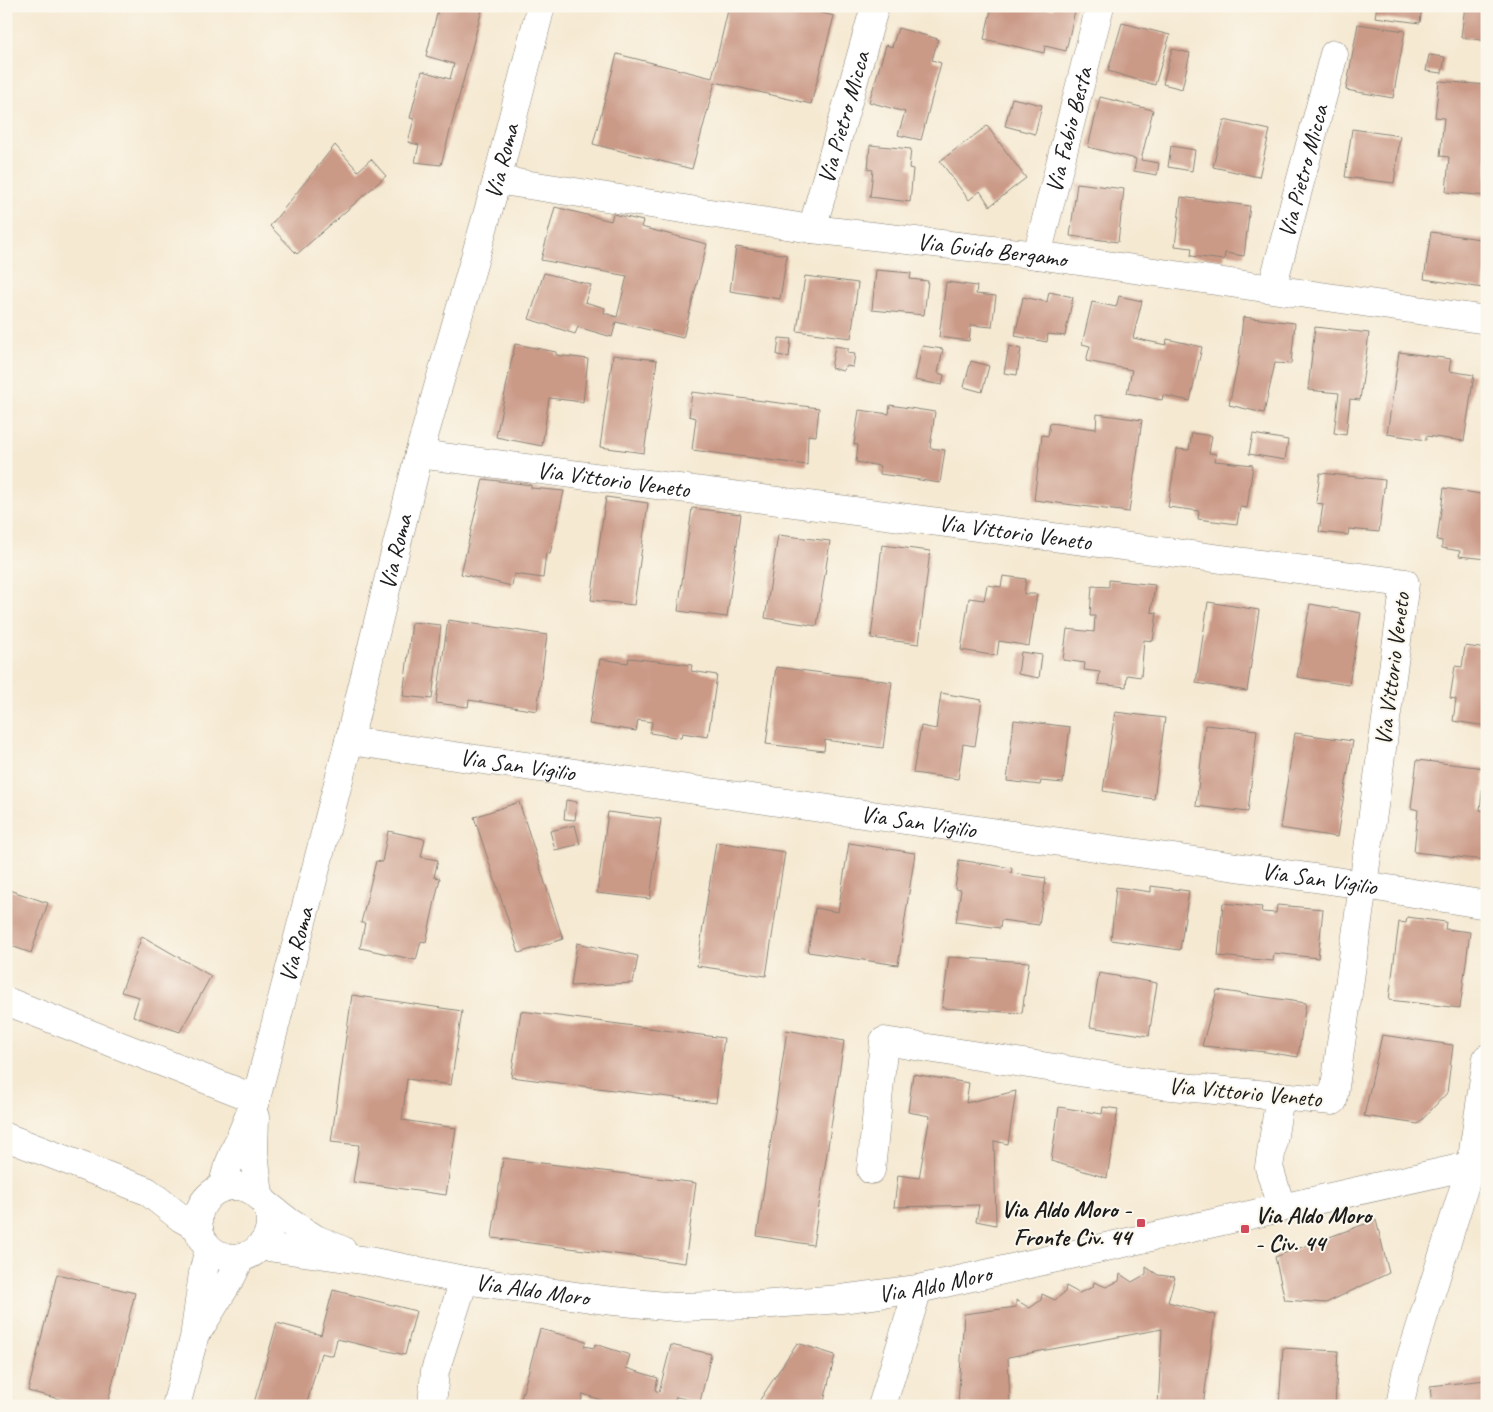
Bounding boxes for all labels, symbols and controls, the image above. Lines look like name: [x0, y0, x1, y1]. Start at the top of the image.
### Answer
street label: Via Pietro Micca: [811, 46, 877, 187]
street label: Via Fabio Besta: [1038, 63, 1099, 196]
street label: Via Pietro Micca: [1271, 100, 1335, 241]
street label: Via Roma: [477, 119, 526, 202]
street label: Via Guido Bergamo: [916, 226, 1071, 274]
street label: Via Vittorio Veneto: [535, 455, 693, 504]
street label: Via Vittorio Veneto: [937, 507, 1095, 557]
street label: Via Roma: [372, 510, 419, 592]
street label: Via Vittorio Veneto: [1368, 589, 1416, 747]
street label: Via San Vigilio: [458, 742, 578, 788]
street label: Via San Vigilio: [859, 799, 979, 845]
street label: Via San Vigilio: [1260, 856, 1381, 902]
street label: Via Roma: [272, 902, 321, 985]
street label: Via Vittorio Veneto: [1167, 1070, 1324, 1114]
place label: Via Aldo Moro - Fronte Civ. 44: [1001, 1194, 1134, 1252]
place label: Via Aldo Moro - Civ. 44: [1255, 1200, 1374, 1258]
marker: Via Aldo Moro - Fronte Civ. 44: [1135, 1217, 1147, 1229]
marker: Via Aldo Moro - Civ. 44: [1239, 1223, 1251, 1235]
street label: Via Aldo Moro: [877, 1258, 997, 1309]
street label: Via Aldo Moro: [474, 1267, 594, 1313]

